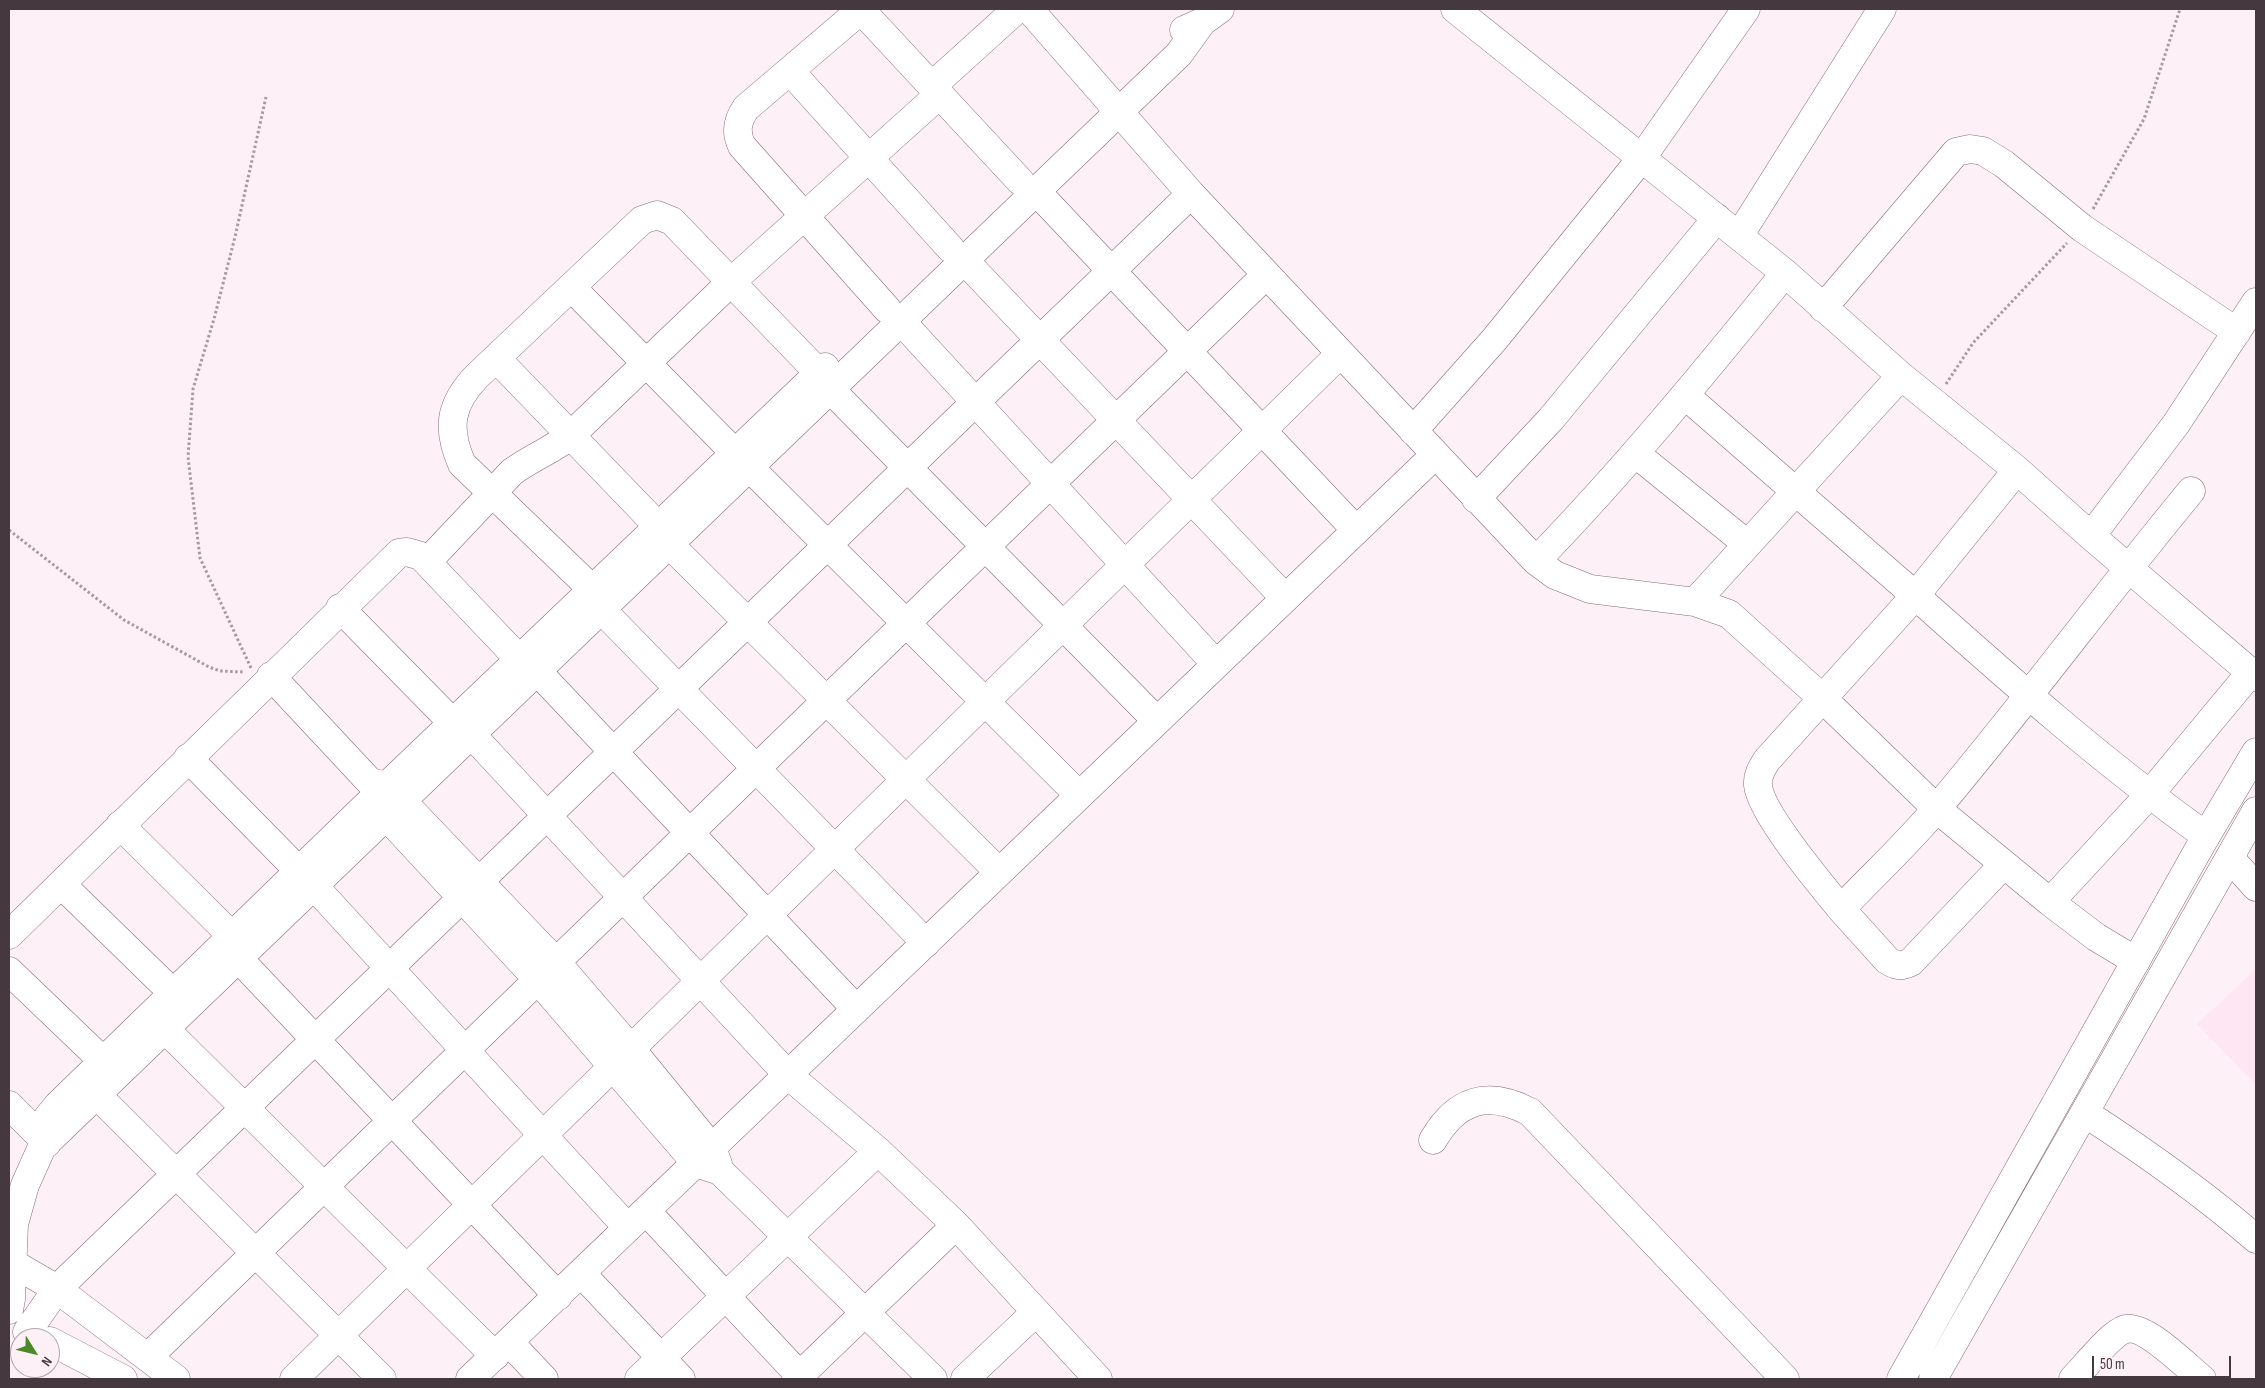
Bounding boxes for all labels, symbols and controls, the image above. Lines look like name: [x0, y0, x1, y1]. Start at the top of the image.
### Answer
north arrow: [10, 1328, 60, 1378]
scale bar: [2095, 1346, 2234, 1378]
text: N: [38, 1353, 56, 1370]
text: 50 m: [2100, 1355, 2125, 1374]

